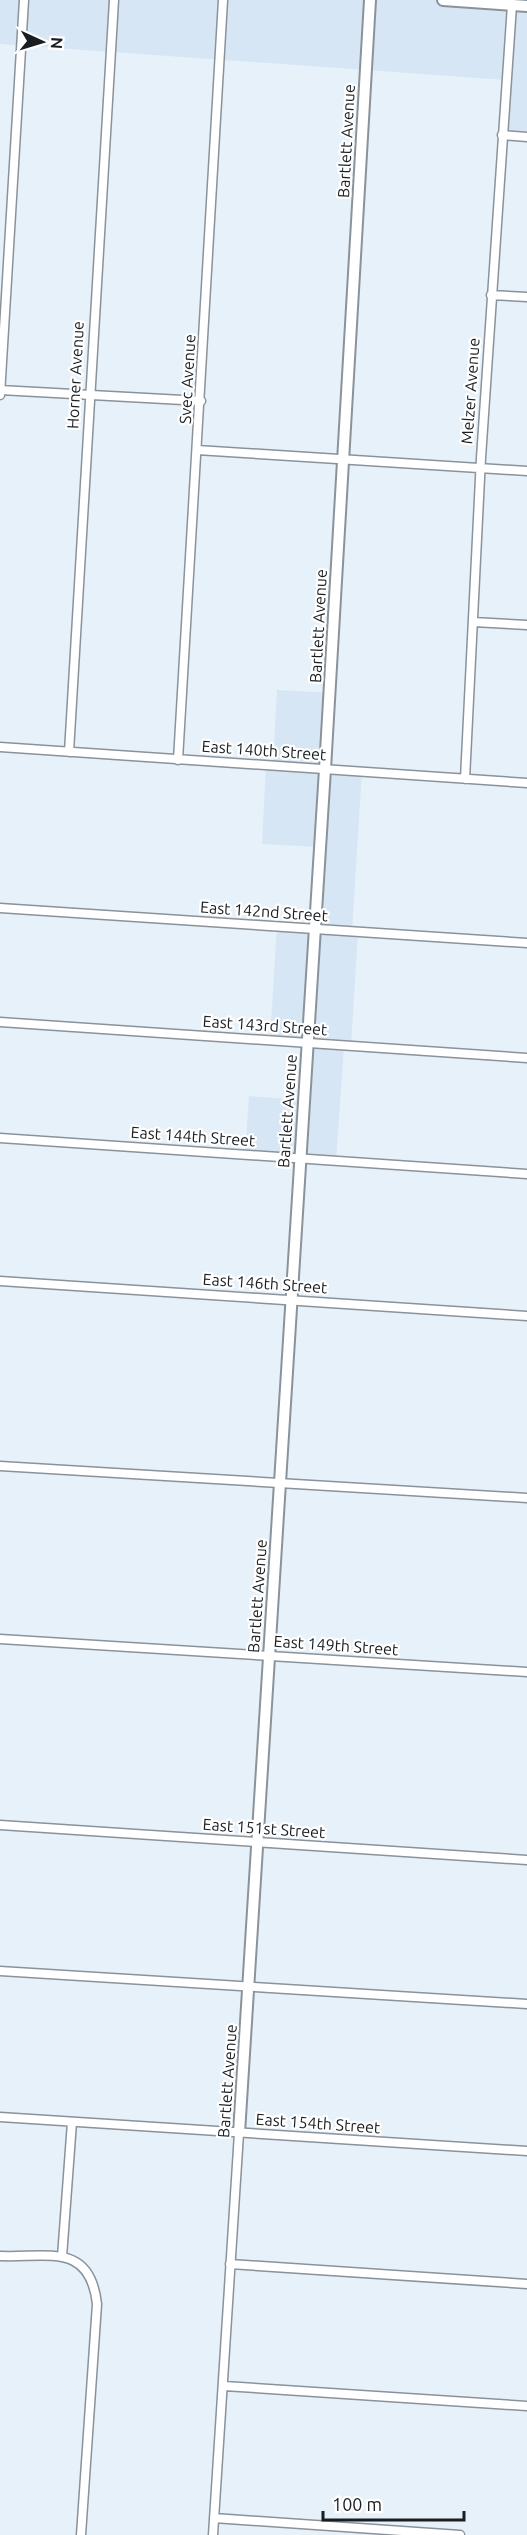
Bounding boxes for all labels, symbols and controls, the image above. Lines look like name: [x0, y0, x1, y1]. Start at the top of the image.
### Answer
north arrow: [12, 12, 72, 72]
text: N: [48, 36, 66, 50]
street label: Bartlett Avenue: [334, 84, 358, 198]
street label: Horner Avenue: [63, 321, 87, 429]
street label: Svec Avenue: [176, 334, 198, 424]
street label: Melzer Avenue: [457, 337, 483, 445]
street label: Bartlett Avenue: [306, 569, 330, 683]
street label: East 140th Street: [201, 737, 328, 763]
street label: East 142nd Street: [200, 898, 329, 924]
street label: East 143rd Street: [202, 1012, 329, 1038]
street label: Bartlett Avenue: [274, 1054, 300, 1168]
street label: East 144th Street: [130, 1123, 257, 1149]
street label: East 146th Street: [202, 1270, 329, 1296]
street label: Bartlett Avenue: [244, 1539, 270, 1653]
street label: East 149th Street: [273, 1632, 400, 1658]
street label: East 151st Street: [202, 1815, 327, 1841]
street label: Bartlett Avenue: [214, 2024, 240, 2138]
street label: East 154th Street: [255, 2110, 382, 2136]
scale bar: [323, 2484, 464, 2522]
text: 100 m: [332, 2494, 382, 2514]

